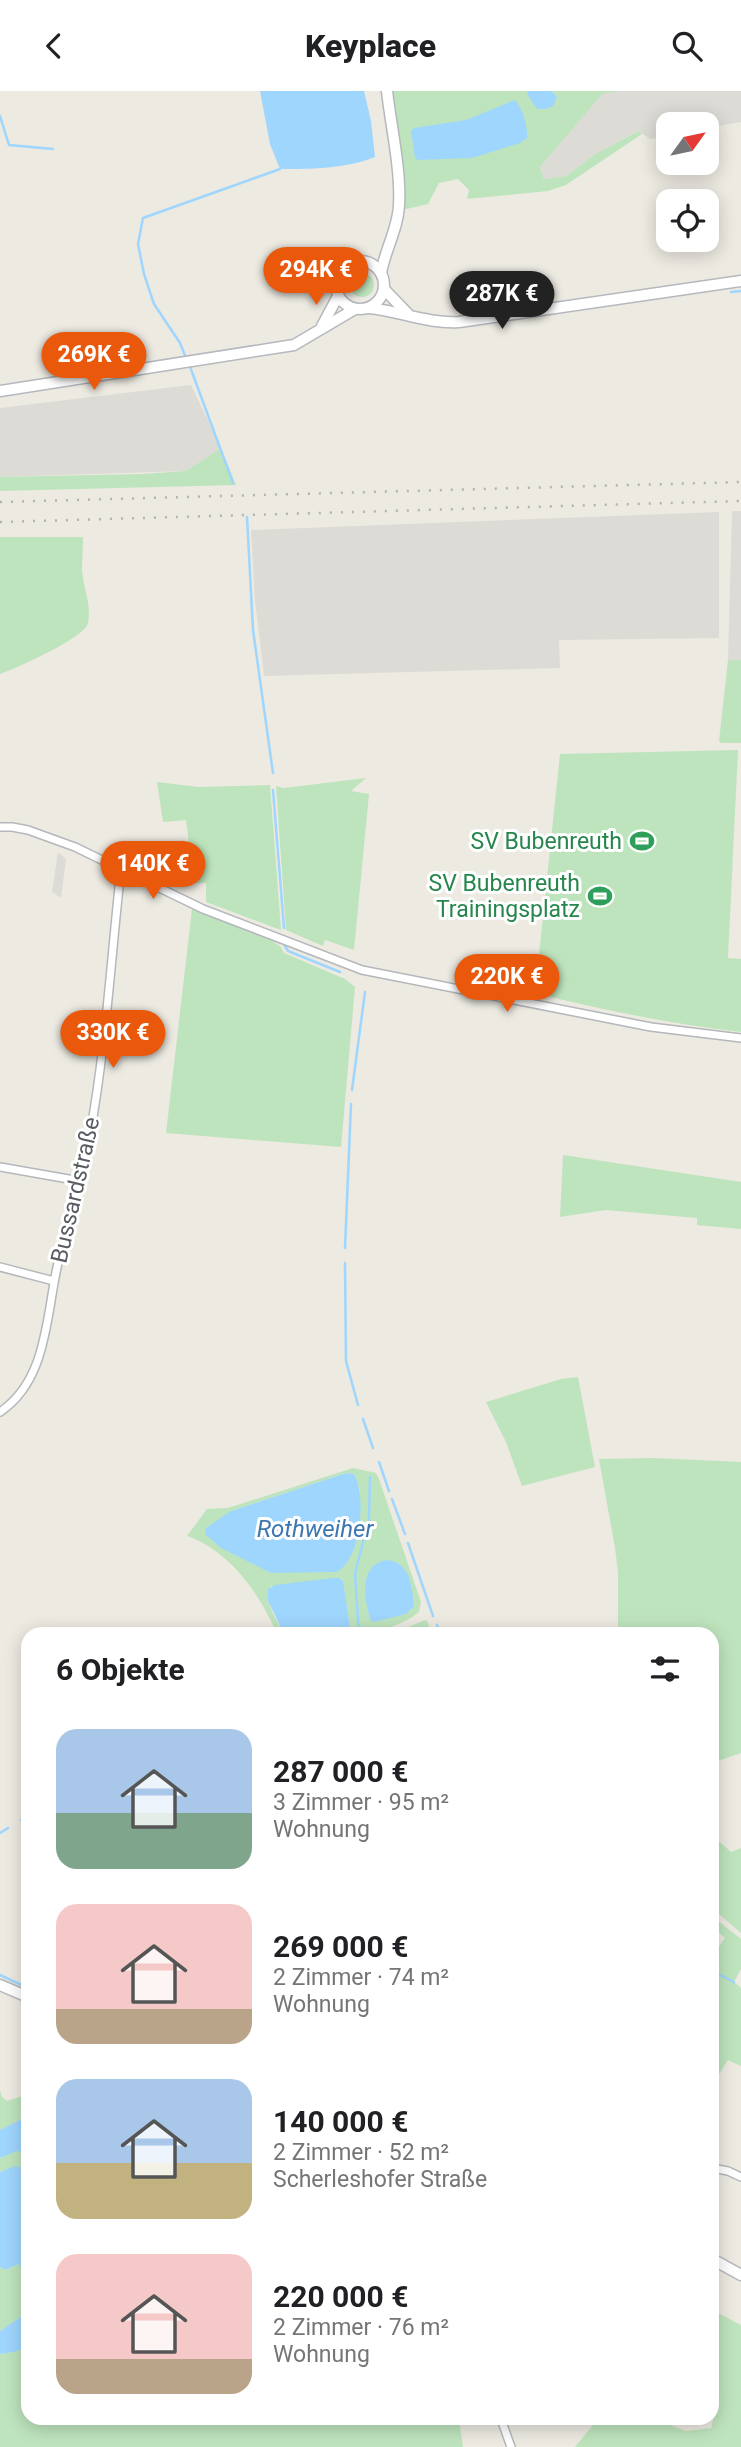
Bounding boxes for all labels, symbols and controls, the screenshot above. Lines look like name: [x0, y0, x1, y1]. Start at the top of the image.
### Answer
icon: back: [35, 27, 73, 65]
text: Keyplace: [305, 27, 436, 65]
icon: search: [668, 27, 706, 65]
north arrow: [656, 112, 719, 175]
map controls: [656, 112, 719, 252]
button: locate: [656, 189, 719, 252]
pin: 294K €: [259, 247, 373, 307]
text: 294K €: [279, 256, 353, 283]
pin: 287K €: [445, 271, 559, 331]
text: 287K €: [465, 280, 539, 307]
pin: 269K €: [37, 333, 151, 392]
text: 269K €: [57, 341, 131, 368]
sports icon: SV Bubenreuth: [628, 827, 656, 855]
place label: SV Bubenreuth: [471, 828, 622, 855]
pin: 140K €: [96, 841, 210, 901]
text: 140K €: [116, 850, 190, 877]
place label: SV Bubenreuth Trainingsplatz: [429, 870, 580, 923]
sports icon: SV Bubenreuth Trainingsplatz: [586, 882, 614, 910]
pin: 220K €: [450, 955, 564, 1014]
text: 220K €: [470, 963, 544, 990]
pin: 330K €: [56, 1011, 170, 1070]
text: 330K €: [76, 1019, 150, 1046]
street label: Bussardstraße: [46, 1115, 105, 1266]
water label: Rothweiher: [257, 1515, 374, 1543]
icon: filters: [646, 1650, 684, 1688]
text: 6 Objekte: [56, 1652, 185, 1687]
text: 287 000 €: [273, 1754, 408, 1789]
icon: home: [112, 1757, 196, 1841]
text: 3 Zimmer · 95 m²: [273, 1789, 449, 1816]
text: Wohnung: [273, 1816, 370, 1843]
text: 269 000 €: [273, 1929, 408, 1964]
icon: home: [112, 1932, 196, 2016]
text: 2 Zimmer · 74 m²: [273, 1964, 449, 1991]
text: Wohnung: [273, 1991, 370, 2018]
text: 140 000 €: [273, 2104, 408, 2139]
icon: home: [112, 2107, 196, 2191]
text: 2 Zimmer · 52 m²: [273, 2139, 449, 2166]
text: Scherleshofer Straße: [273, 2166, 487, 2193]
text: 220 000 €: [273, 2279, 408, 2314]
icon: home: [112, 2282, 196, 2366]
text: 2 Zimmer · 76 m²: [273, 2314, 449, 2341]
text: Wohnung: [273, 2341, 370, 2368]

